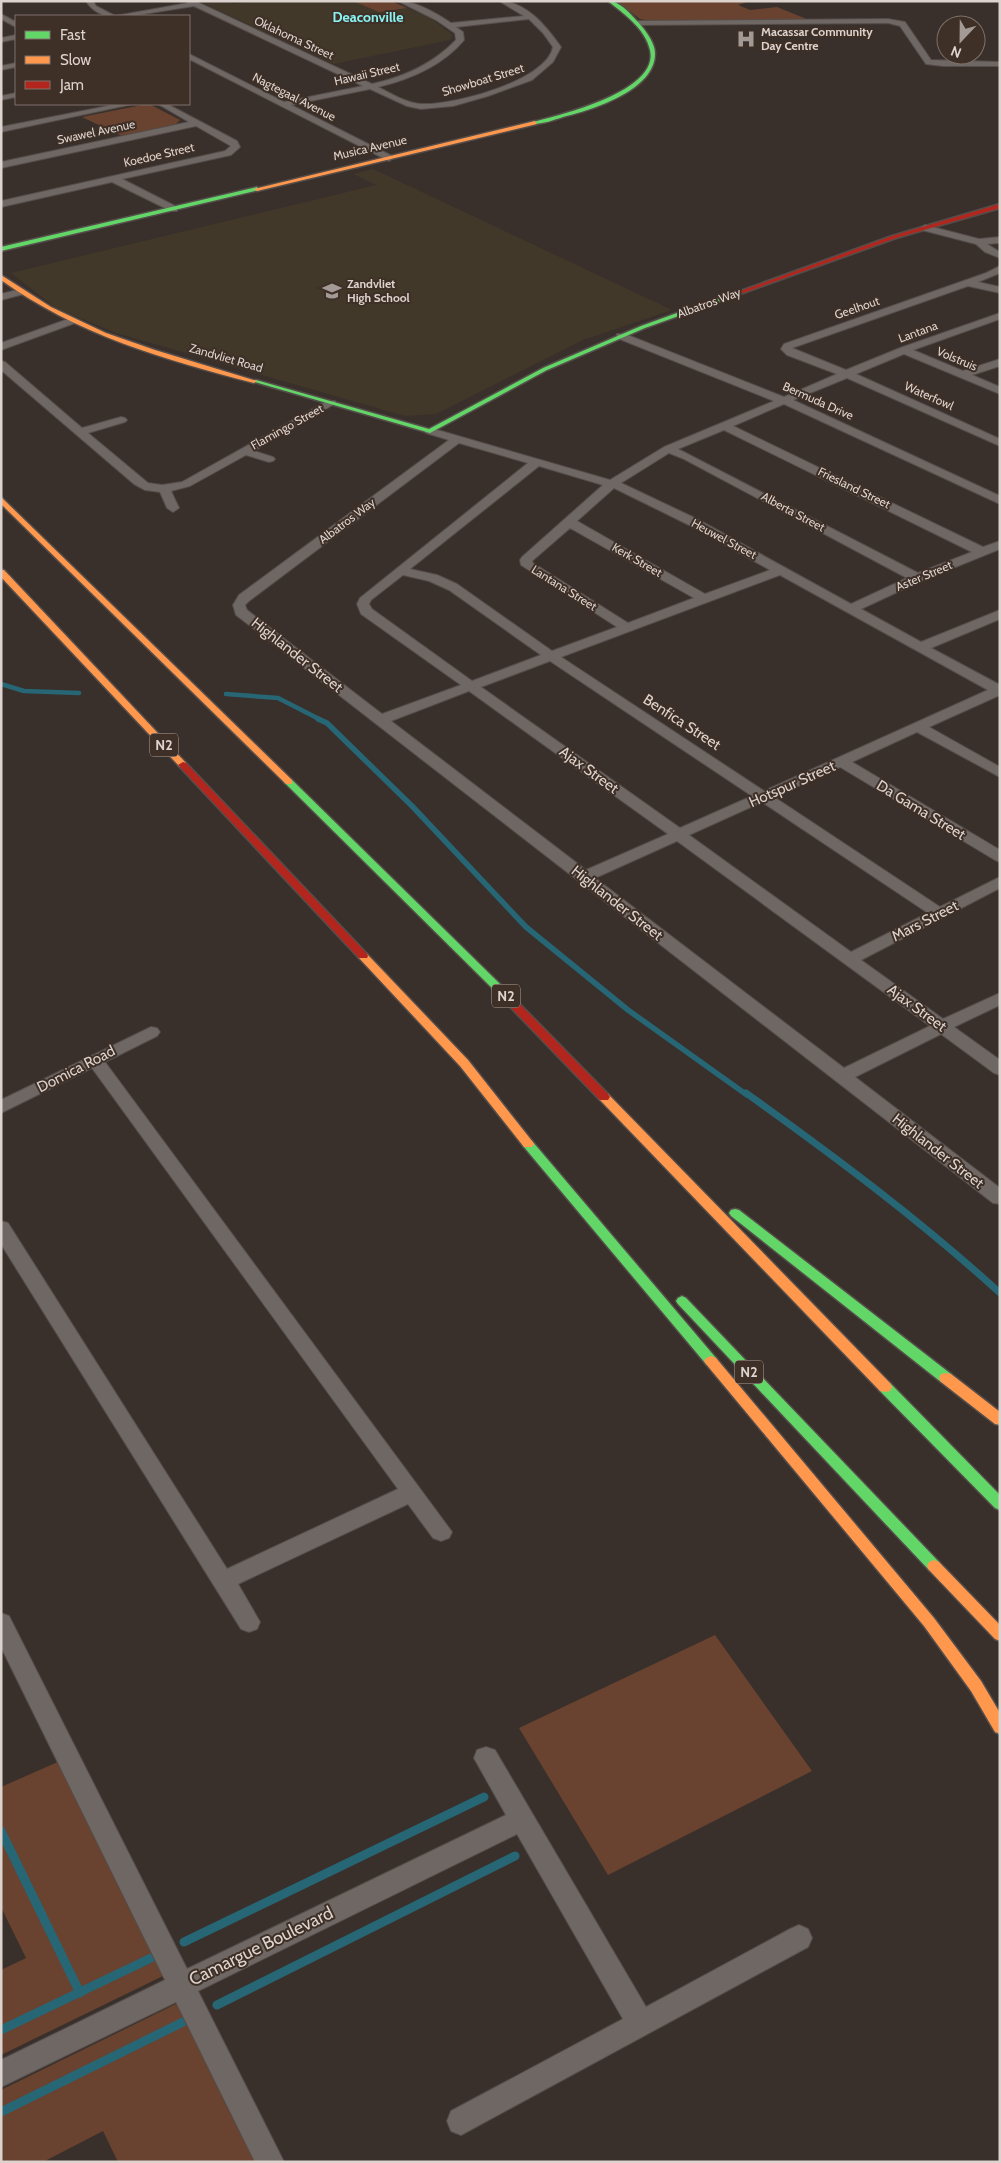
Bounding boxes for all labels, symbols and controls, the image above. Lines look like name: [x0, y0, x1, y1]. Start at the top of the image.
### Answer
district label: Deaconville: [333, 8, 403, 26]
street label: Oklahoma Street: [252, 13, 336, 63]
legend: [15, 15, 190, 105]
north arrow: [936, 15, 986, 65]
place label: Macassar Community Day Centre: [761, 24, 873, 53]
text: Fast: [60, 26, 85, 44]
hospital icon: Macassar Community Day Centre: [735, 28, 757, 50]
text: N: [948, 42, 964, 62]
text: Slow: [60, 51, 91, 69]
street label: Hawaii Street: [333, 59, 401, 88]
street label: Showboat Street: [440, 60, 526, 99]
street label: Nagtegaal Avenue: [250, 69, 338, 124]
text: Jam: [59, 76, 84, 94]
street label: Swawel Avenue: [55, 116, 136, 147]
street label: Musica Avenue: [331, 132, 408, 163]
street label: Koedoe Street: [122, 139, 196, 170]
place label: Zandvliet High School: [347, 276, 410, 305]
school or university icon: Zandvliet High School: [321, 280, 343, 302]
street label: Albatros Way: [675, 284, 743, 321]
street label: Geelhout: [832, 293, 881, 322]
street label: Lantana: [896, 317, 940, 346]
street label: Zandvliet Road: [188, 340, 265, 375]
street label: Volstruis: [935, 343, 980, 374]
street label: Bermuda Drive: [780, 378, 856, 423]
street label: Waterfowl: [902, 378, 956, 413]
street label: Flamingo Street: [248, 400, 326, 453]
street label: Friesland Street: [816, 464, 893, 512]
street label: Alberta Street: [759, 488, 828, 535]
street label: Albatros Way: [315, 494, 378, 547]
street label: Heuwel Street: [689, 515, 760, 562]
street label: Kerk Street: [610, 539, 665, 580]
street label: Aster Street: [893, 557, 954, 594]
street label: Lantana Street: [529, 562, 600, 614]
street label: Highlander Street: [248, 614, 346, 696]
street label: Benfica Street: [640, 690, 724, 754]
road number: N2: [150, 734, 178, 756]
street label: Ajax Street: [556, 743, 622, 797]
street label: Hotspur Street: [746, 757, 838, 811]
street label: Da Gama Street: [873, 776, 969, 844]
street label: Highlander Street: [568, 862, 666, 944]
street label: Mars Street: [889, 897, 961, 945]
street label: Ajax Street: [884, 981, 950, 1035]
road number: N2: [492, 984, 520, 1008]
street label: Domica Road: [34, 1042, 118, 1096]
street label: Highlander Street: [889, 1110, 987, 1192]
road number: N2: [735, 1360, 763, 1384]
street label: Camargue Boulevard: [185, 1902, 337, 1990]

